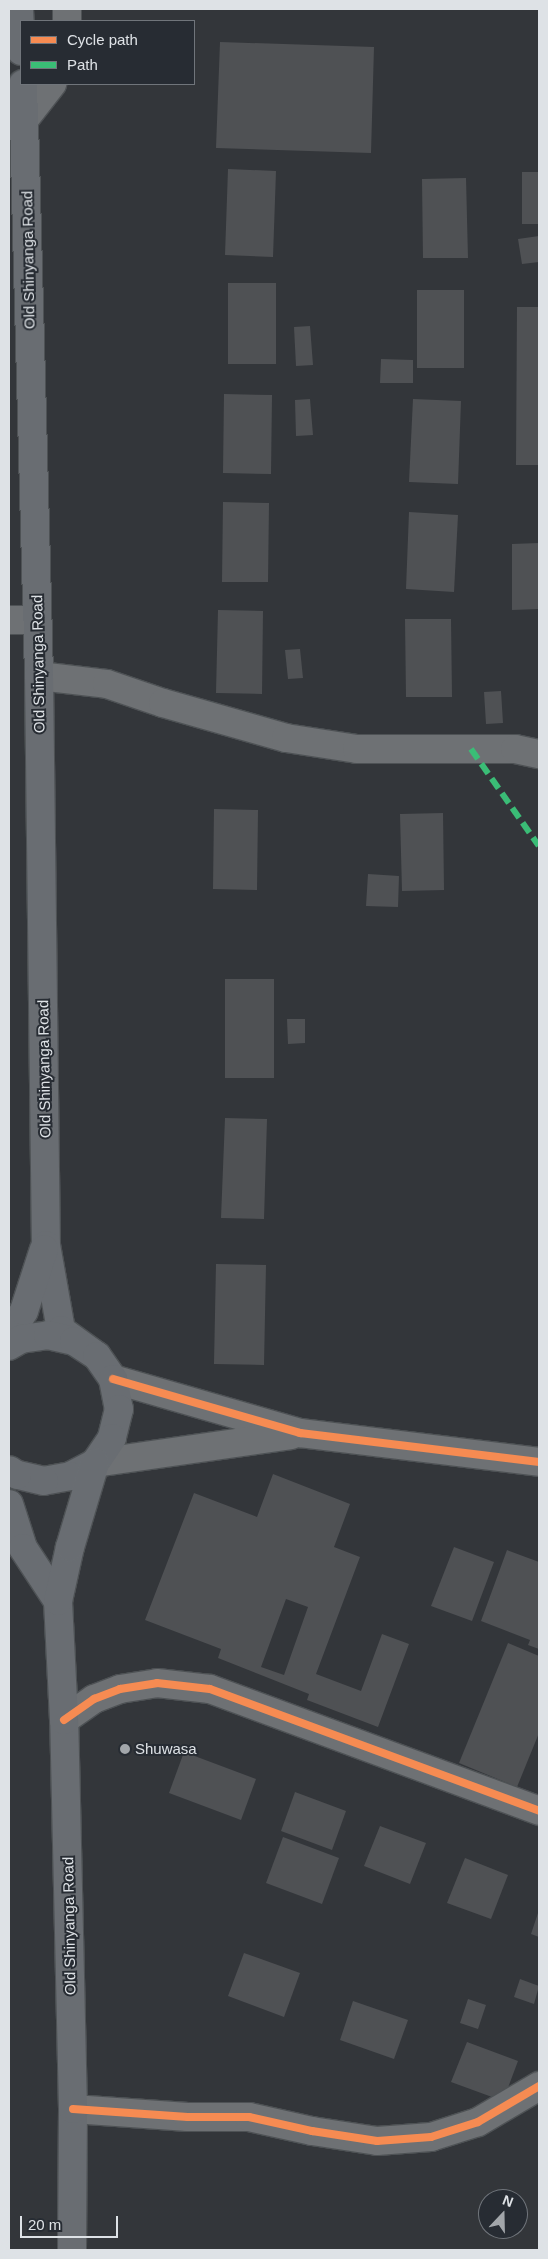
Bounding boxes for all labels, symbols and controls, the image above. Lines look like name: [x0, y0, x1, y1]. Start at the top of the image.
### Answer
legend: [20, 20, 195, 85]
text: Cycle path: [67, 31, 138, 48]
text: Path: [67, 56, 98, 73]
street label: Old Shinyanga Road: [18, 191, 38, 329]
street label: Old Shinyanga Road: [28, 595, 48, 733]
street label: Old Shinyanga Road: [34, 1000, 54, 1138]
place label: Shuwasa: [135, 1740, 197, 1758]
marker: Shuwasa: [119, 1743, 131, 1755]
street label: Old Shinyanga Road: [59, 1857, 79, 1995]
north arrow: [478, 2189, 528, 2239]
text: N: [500, 2192, 516, 2210]
scale bar: [22, 2206, 120, 2238]
text: 20 m: [28, 2216, 61, 2233]

